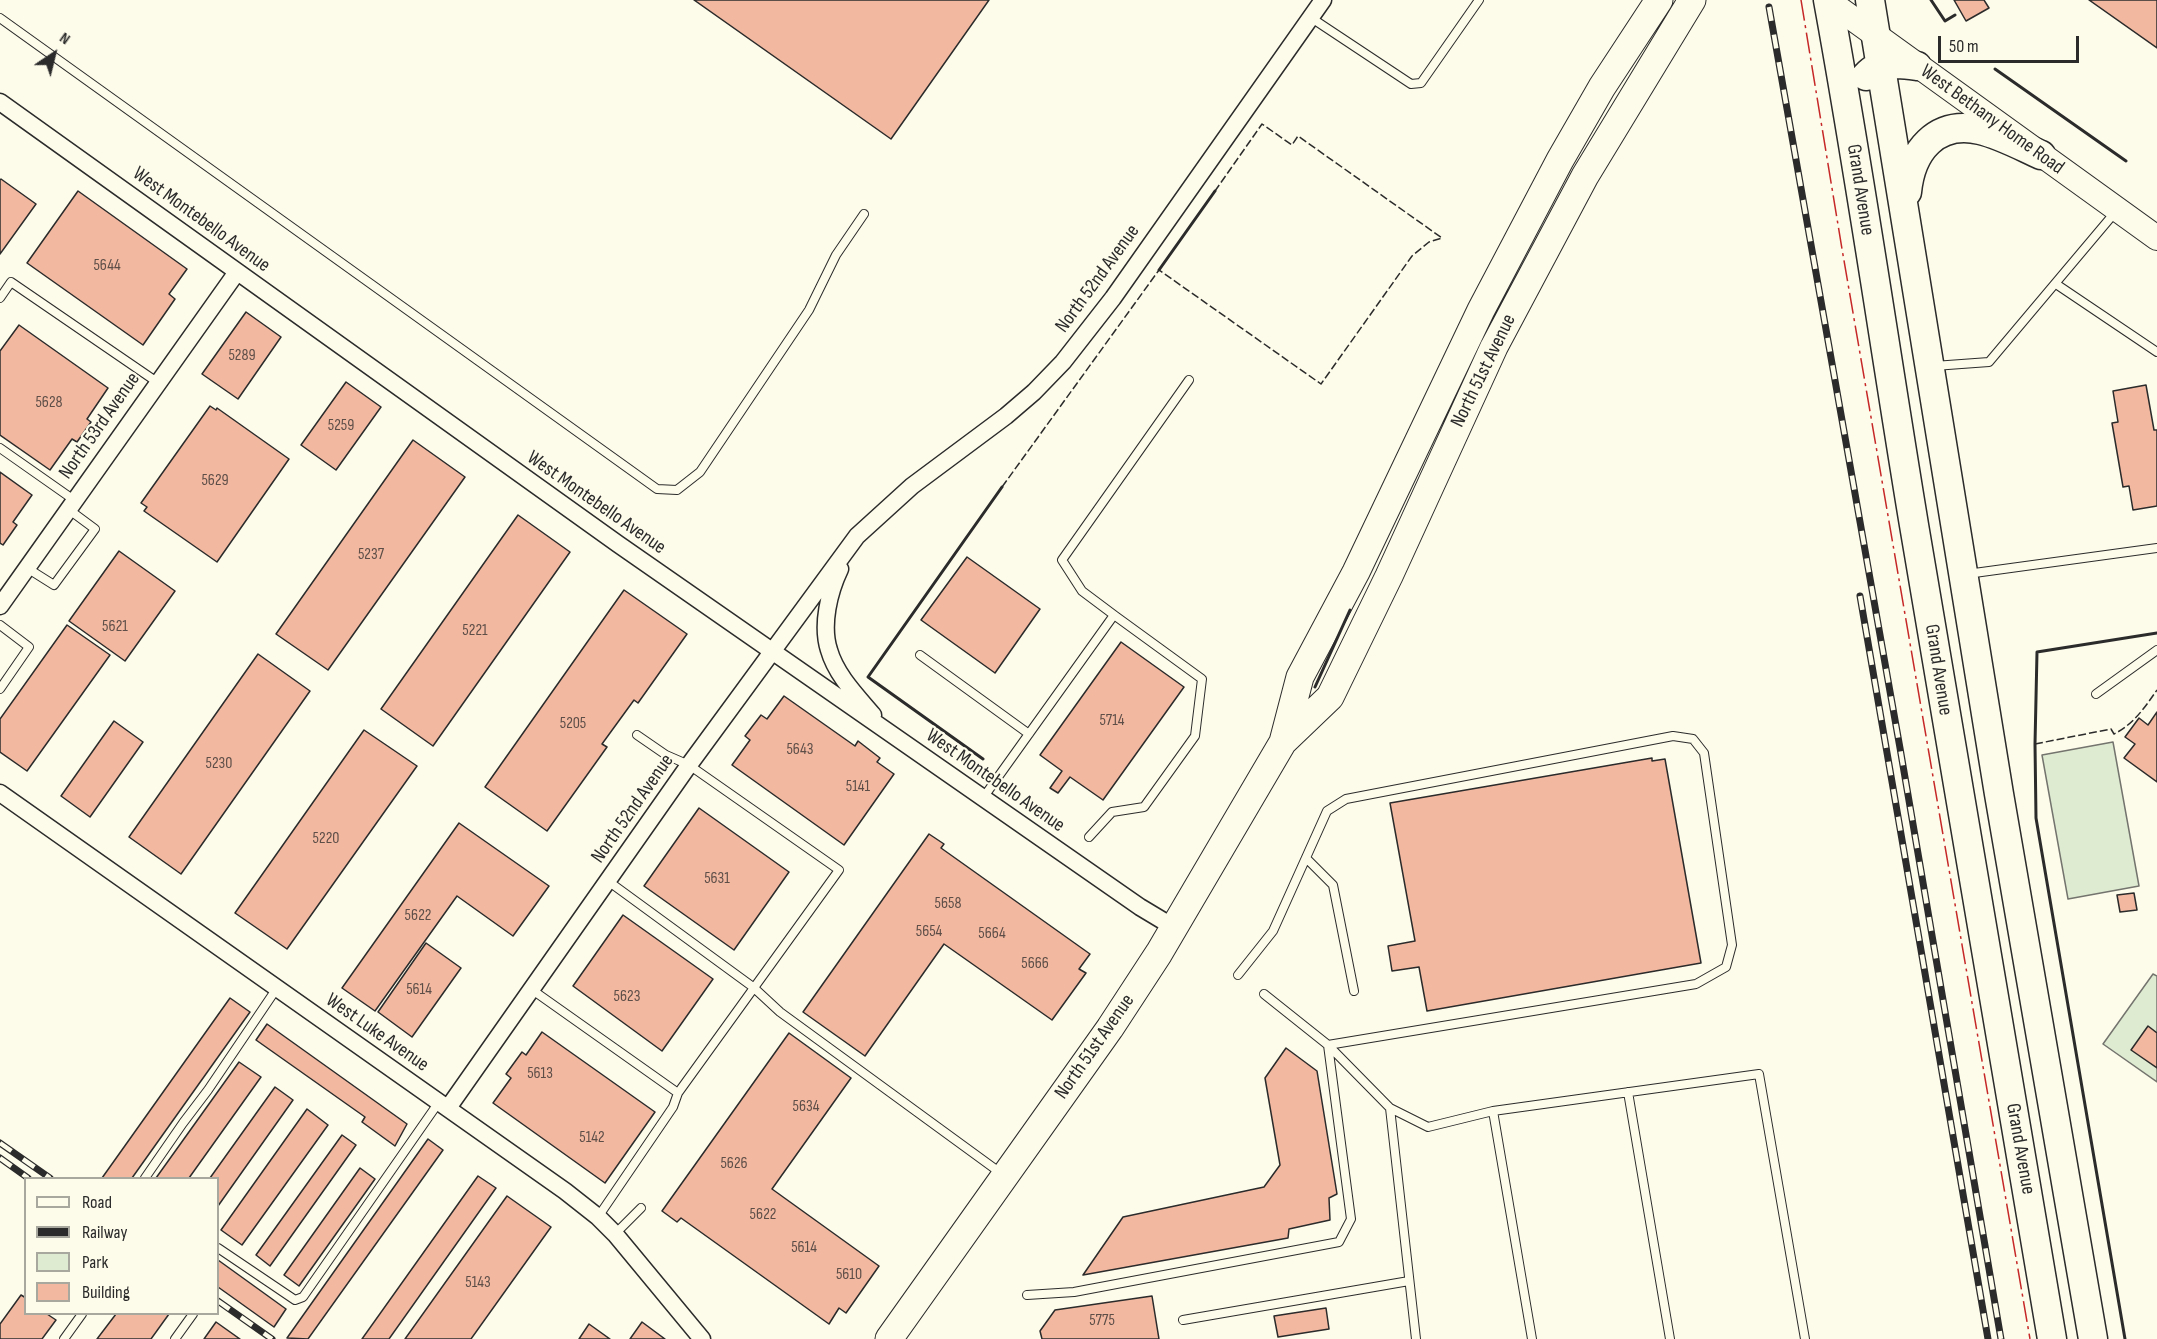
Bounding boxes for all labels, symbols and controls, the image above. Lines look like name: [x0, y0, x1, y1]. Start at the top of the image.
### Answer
north arrow: [24, 24, 84, 84]
scale bar: [1941, 24, 2082, 62]
text: N: [56, 29, 74, 49]
text: 50 m: [1949, 36, 1979, 57]
street label: West Bethany Home Road: [1916, 60, 2068, 180]
street label: Grand Avenue: [1841, 143, 1879, 237]
street label: West Montebello Avenue: [128, 162, 274, 278]
street label: North 52nd Avenue: [1051, 220, 1145, 338]
house number: 5644: [93, 256, 121, 276]
street label: North 51st Avenue: [1446, 311, 1522, 431]
house number: 5289: [228, 346, 256, 366]
street label: North 53rd Avenue: [54, 368, 146, 484]
house number: 5628: [35, 393, 63, 413]
house number: 5259: [328, 416, 354, 436]
street label: West Montebello Avenue: [522, 446, 670, 560]
house number: 5629: [201, 471, 229, 491]
house number: 5237: [358, 545, 384, 565]
house number: 5621: [102, 617, 128, 637]
house number: 5221: [462, 621, 488, 641]
street label: Grand Avenue: [1919, 623, 1957, 717]
house number: 5714: [1099, 711, 1125, 731]
house number: 5205: [560, 714, 586, 734]
street label: West Montebello Avenue: [921, 724, 1069, 838]
house number: 5643: [786, 740, 814, 760]
street label: North 52nd Avenue: [587, 750, 679, 868]
house number: 5230: [206, 754, 232, 774]
house number: 5141: [846, 777, 870, 797]
house number: 5220: [313, 829, 339, 849]
house number: 5631: [704, 869, 730, 889]
house number: 5658: [935, 894, 961, 914]
house number: 5622: [405, 906, 431, 926]
house number: 5654: [916, 922, 942, 942]
house number: 5664: [978, 924, 1006, 944]
house number: 5666: [1021, 954, 1049, 974]
house number: 5614: [406, 980, 432, 1000]
house number: 5623: [614, 987, 640, 1007]
street label: West Luke Avenue: [321, 989, 433, 1077]
street label: North 51st Avenue: [1050, 990, 1140, 1104]
house number: 5613: [527, 1064, 553, 1084]
house number: 5634: [793, 1097, 819, 1117]
street label: Grand Avenue: [2000, 1102, 2040, 1196]
house number: 5142: [579, 1128, 605, 1148]
house number: 5626: [720, 1154, 748, 1174]
legend: [24, 1177, 219, 1315]
text: Road: [82, 1192, 112, 1213]
house number: 5622: [750, 1205, 776, 1225]
text: Railway: [82, 1222, 127, 1243]
house number: 5614: [791, 1238, 817, 1258]
text: Park: [82, 1252, 108, 1273]
house number: 5610: [836, 1265, 862, 1285]
house number: 5143: [465, 1273, 491, 1293]
text: Building: [82, 1282, 130, 1303]
house number: 5775: [1089, 1311, 1115, 1331]

